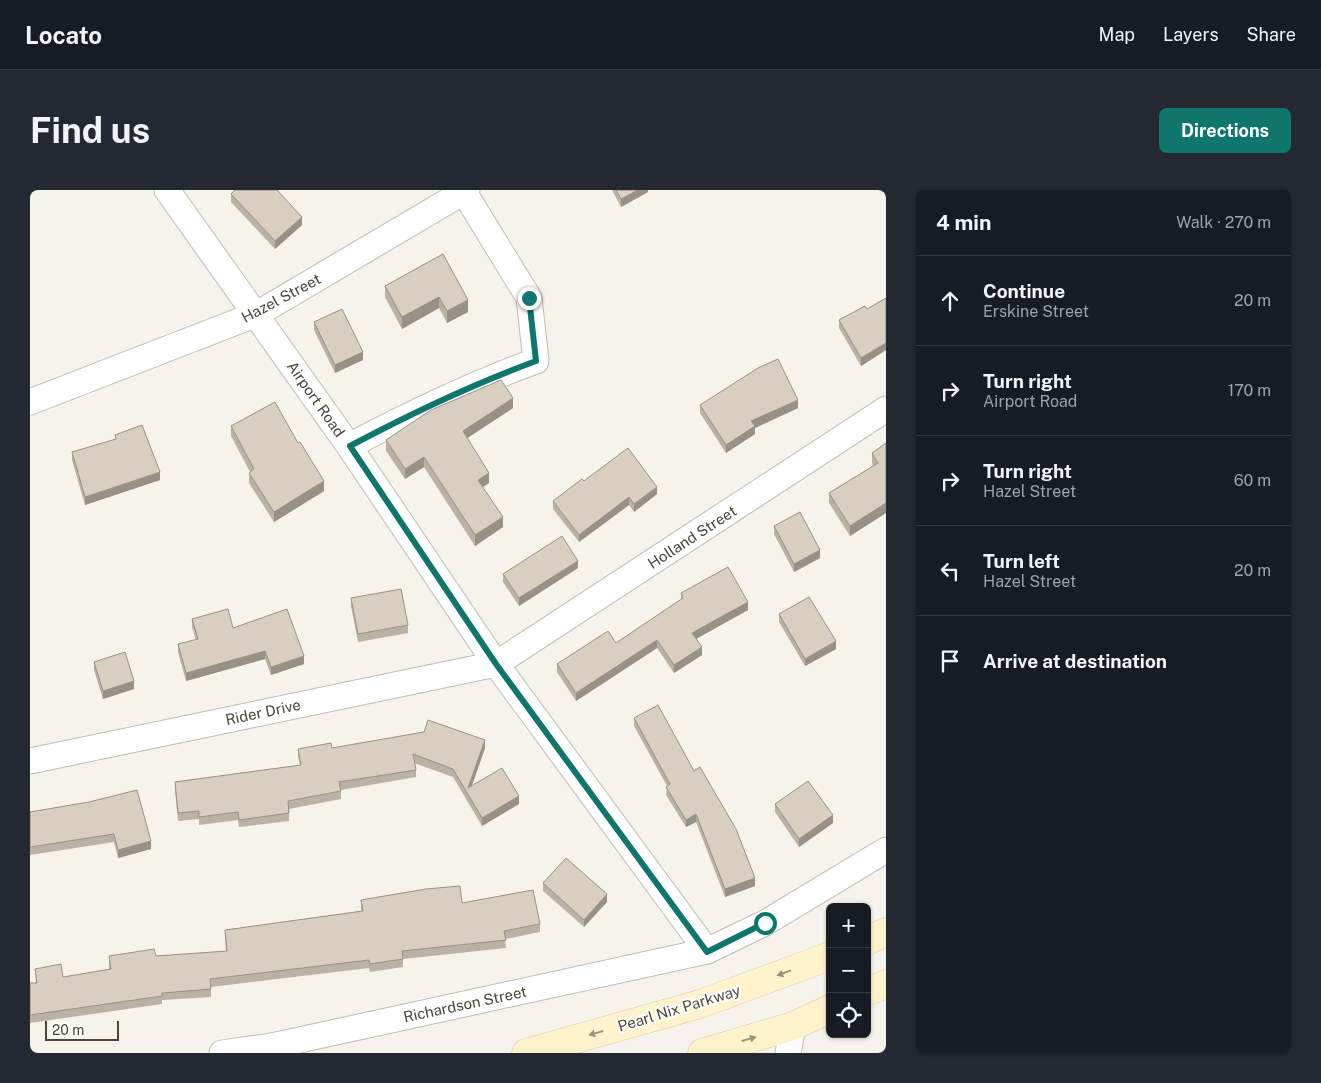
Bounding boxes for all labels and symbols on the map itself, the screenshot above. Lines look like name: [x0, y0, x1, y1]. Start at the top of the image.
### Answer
street label: Hazel Street: [238, 270, 324, 326]
route end: [518, 287, 541, 310]
street label: Airport Road: [284, 358, 348, 440]
street label: Holland Street: [645, 502, 740, 572]
street label: Rider Drive: [224, 696, 302, 728]
route start: [754, 912, 777, 935]
one-way arrow: [776, 969, 791, 977]
street label: Pearl Nix Parkway: [616, 981, 742, 1035]
street label: Richardson Street: [402, 983, 528, 1025]
scale bar: [45, 1018, 119, 1041]
one-way arrow: [588, 1030, 603, 1038]
one-way arrow: [741, 1035, 756, 1043]

